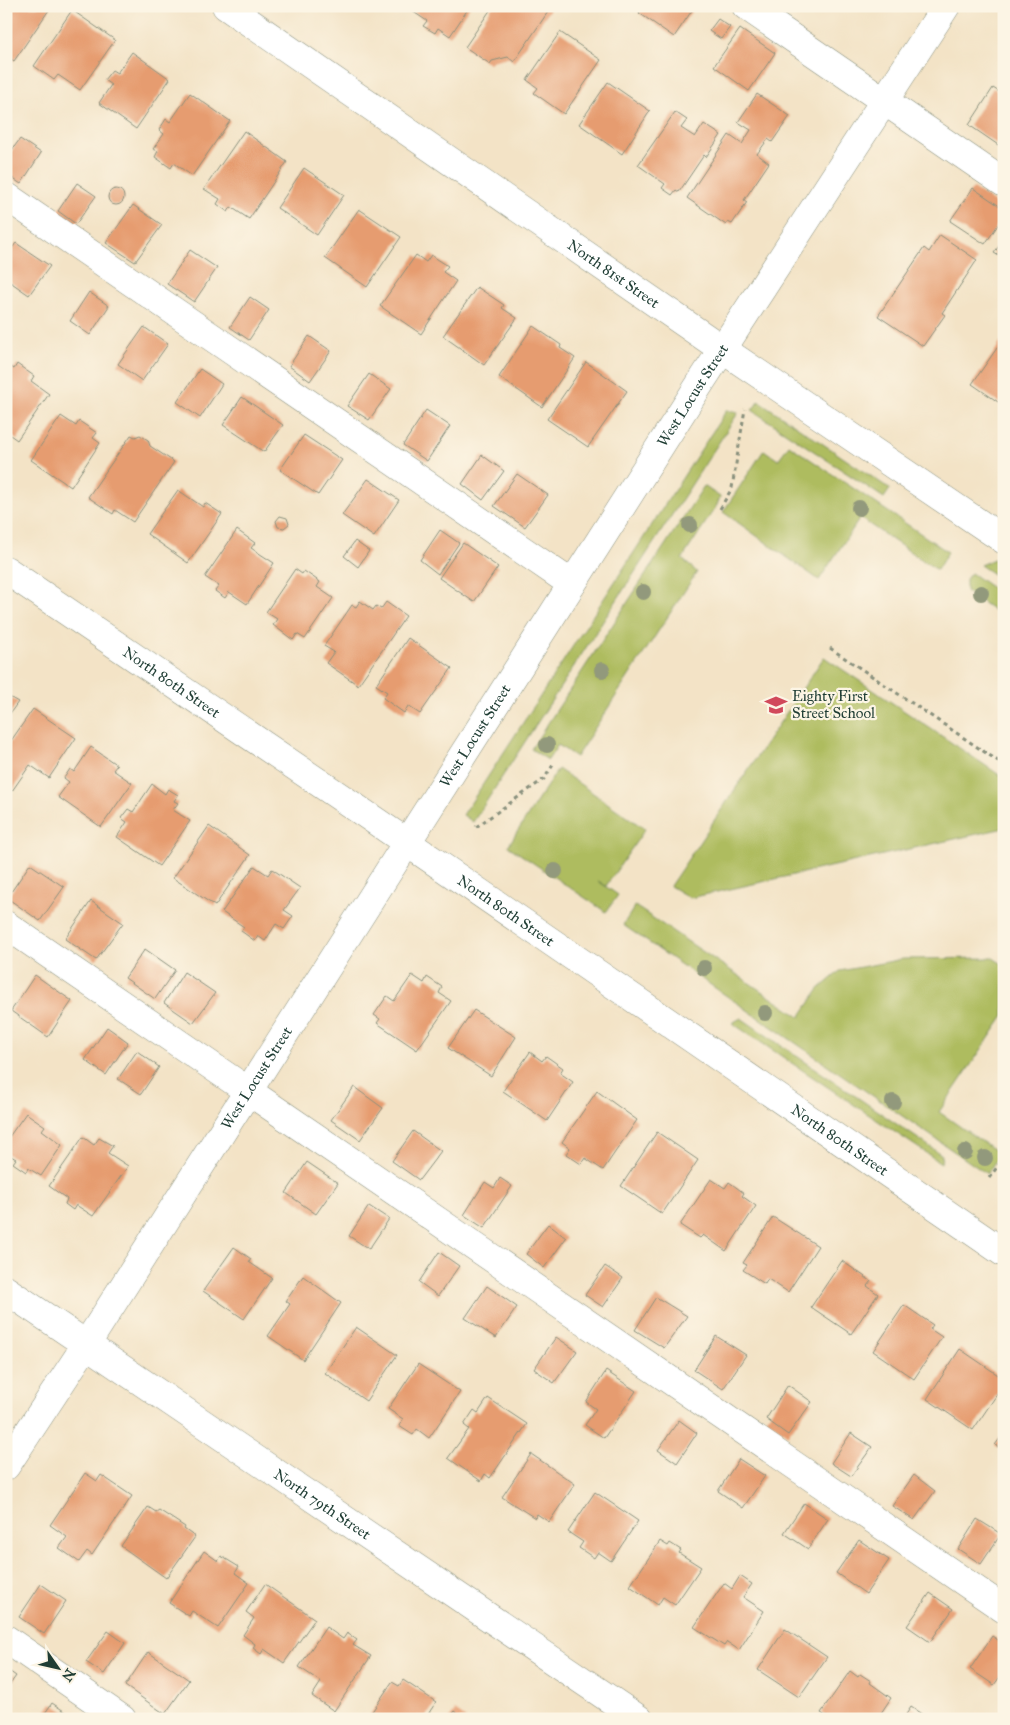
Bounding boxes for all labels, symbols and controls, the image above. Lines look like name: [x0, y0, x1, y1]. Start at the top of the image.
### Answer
street label: North 81st Street: [564, 236, 663, 312]
street label: West Locust Street: [653, 340, 733, 450]
street label: North 80th Street: [119, 643, 224, 722]
street label: West Locust Street: [436, 680, 515, 790]
place label: Eighty First Street School: [792, 687, 876, 722]
school or university icon: Eighty First Street School: [763, 692, 789, 718]
street label: North 80th Street: [454, 871, 558, 951]
street label: West Locust Street: [217, 1023, 296, 1133]
street label: North 80th Street: [788, 1101, 892, 1180]
street label: North 79th Street: [270, 1465, 375, 1544]
north arrow: [32, 1642, 82, 1692]
text: N: [58, 1665, 79, 1685]

